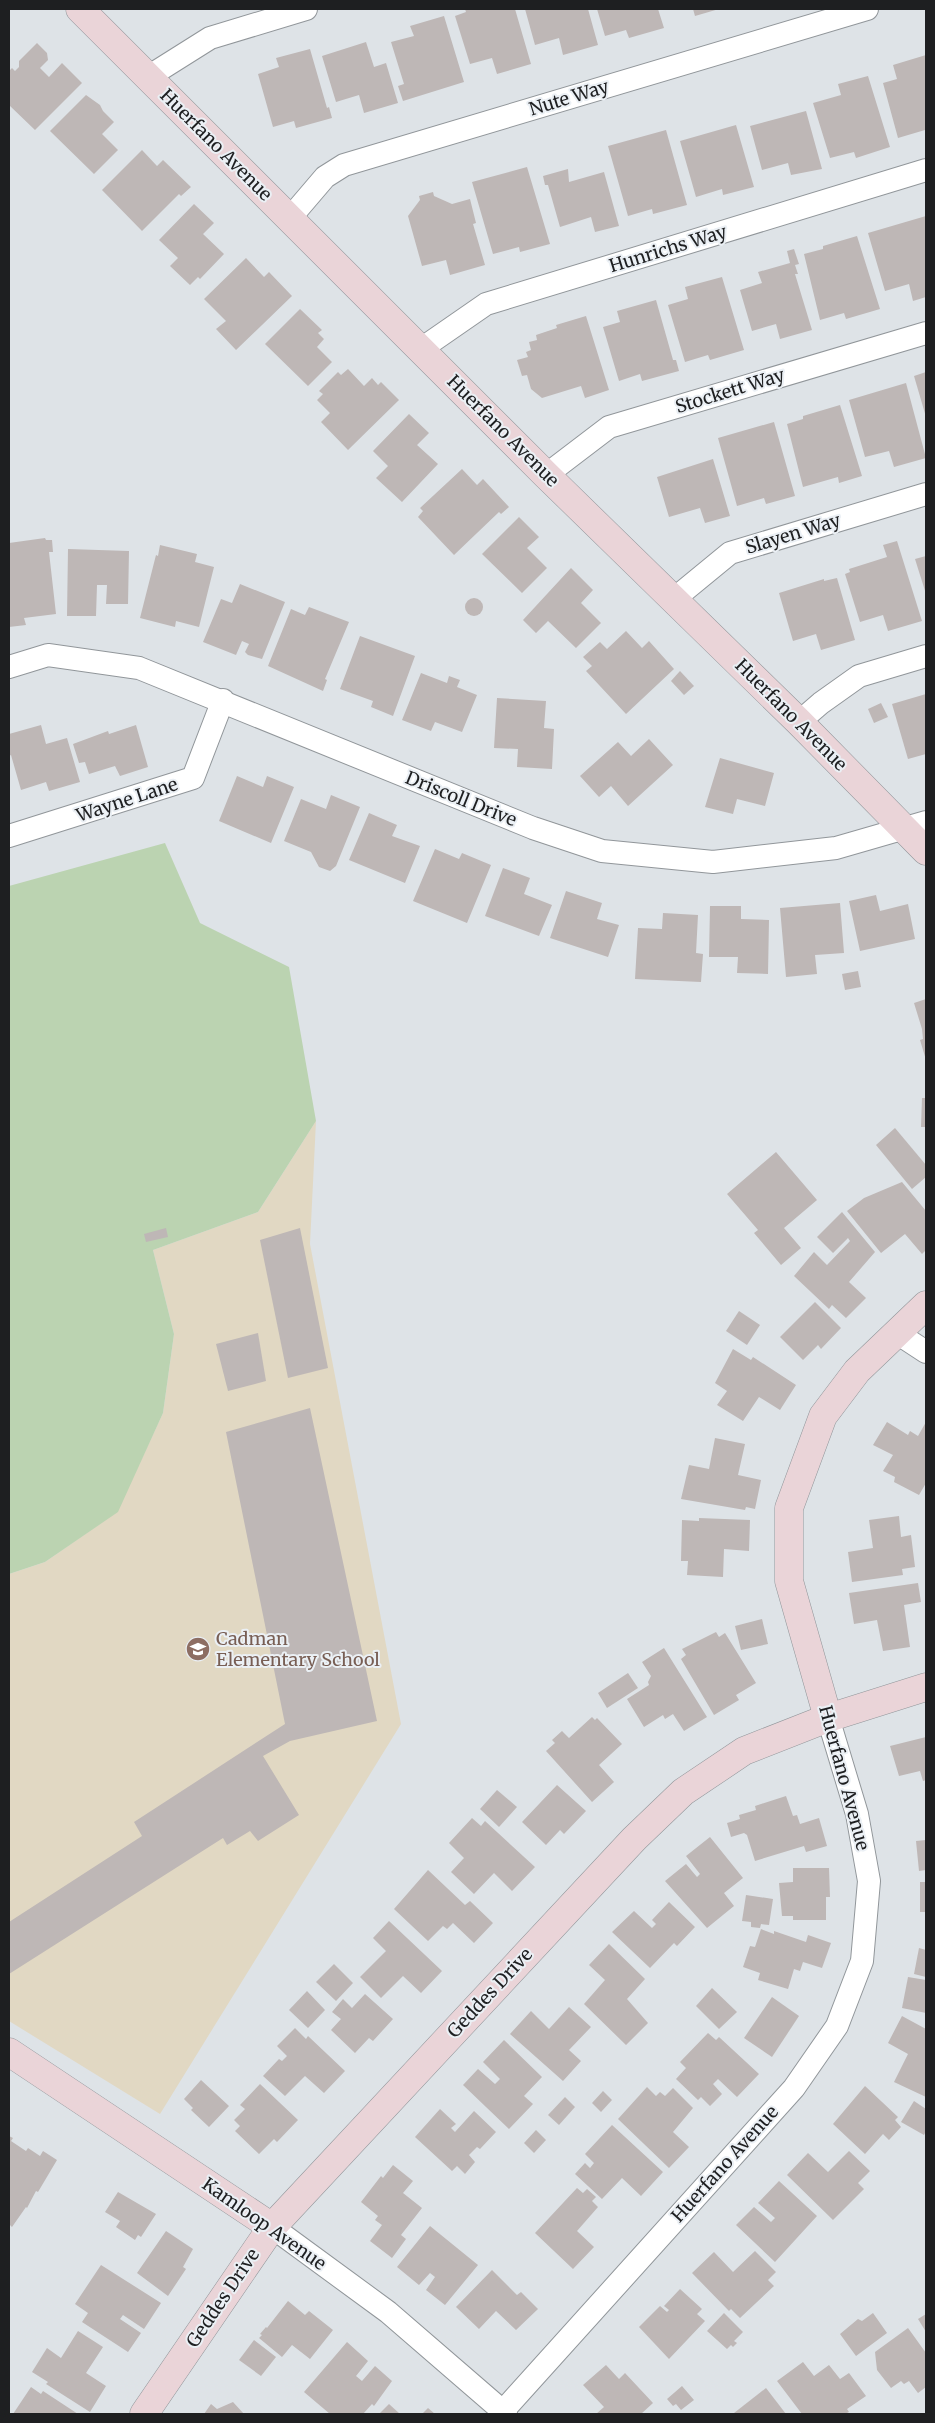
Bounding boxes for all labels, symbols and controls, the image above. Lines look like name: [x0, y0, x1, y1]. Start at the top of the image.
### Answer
street label: Nute Way: [526, 74, 612, 121]
street label: Huerfano Avenue: [156, 84, 277, 205]
street label: Hunrichs Way: [606, 220, 730, 277]
street label: Stockett Way: [672, 363, 788, 418]
street label: Huerfano Avenue: [443, 370, 564, 491]
street label: Slayen Way: [742, 508, 844, 559]
street label: Huerfano Avenue: [731, 654, 852, 775]
street label: Driscoll Drive: [402, 766, 520, 831]
street label: Wayne Lane: [72, 772, 181, 827]
place label: Cadman Elementary School: [216, 1627, 380, 1671]
school or university icon: Cadman Elementary School: [185, 1636, 211, 1662]
street label: Huerfano Avenue: [814, 1703, 875, 1853]
street label: Geddes Drive: [442, 1943, 537, 2042]
street label: Huerfano Avenue: [666, 2101, 783, 2227]
street label: Kamloop Avenue: [198, 2172, 331, 2275]
street label: Geddes Drive: [181, 2244, 264, 2352]

